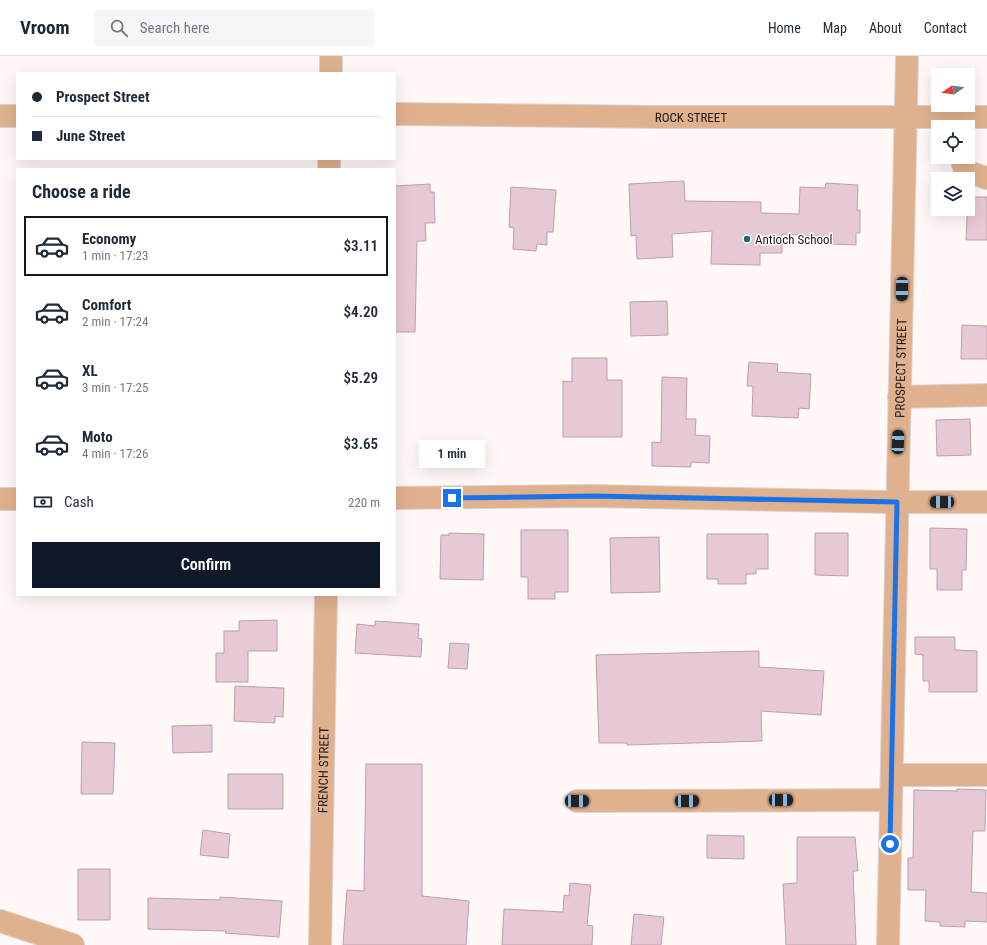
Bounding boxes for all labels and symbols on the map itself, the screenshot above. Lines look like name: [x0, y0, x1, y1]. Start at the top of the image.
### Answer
north arrow: [931, 68, 975, 112]
street label: ROCK STREET: [655, 110, 727, 125]
place label: Antioch School: [755, 232, 832, 247]
marker: Antioch School: [742, 234, 752, 244]
car: [896, 277, 908, 301]
street label: PROSPECT STREET: [892, 318, 909, 418]
car: [892, 430, 904, 454]
callout: 1 min: [419, 440, 485, 468]
route end: [443, 489, 461, 507]
car: [930, 496, 954, 508]
street label: FRENCH STREET: [315, 726, 332, 813]
car: [769, 794, 793, 806]
car: [565, 795, 589, 807]
car: [675, 795, 699, 807]
route start: [881, 835, 899, 853]

